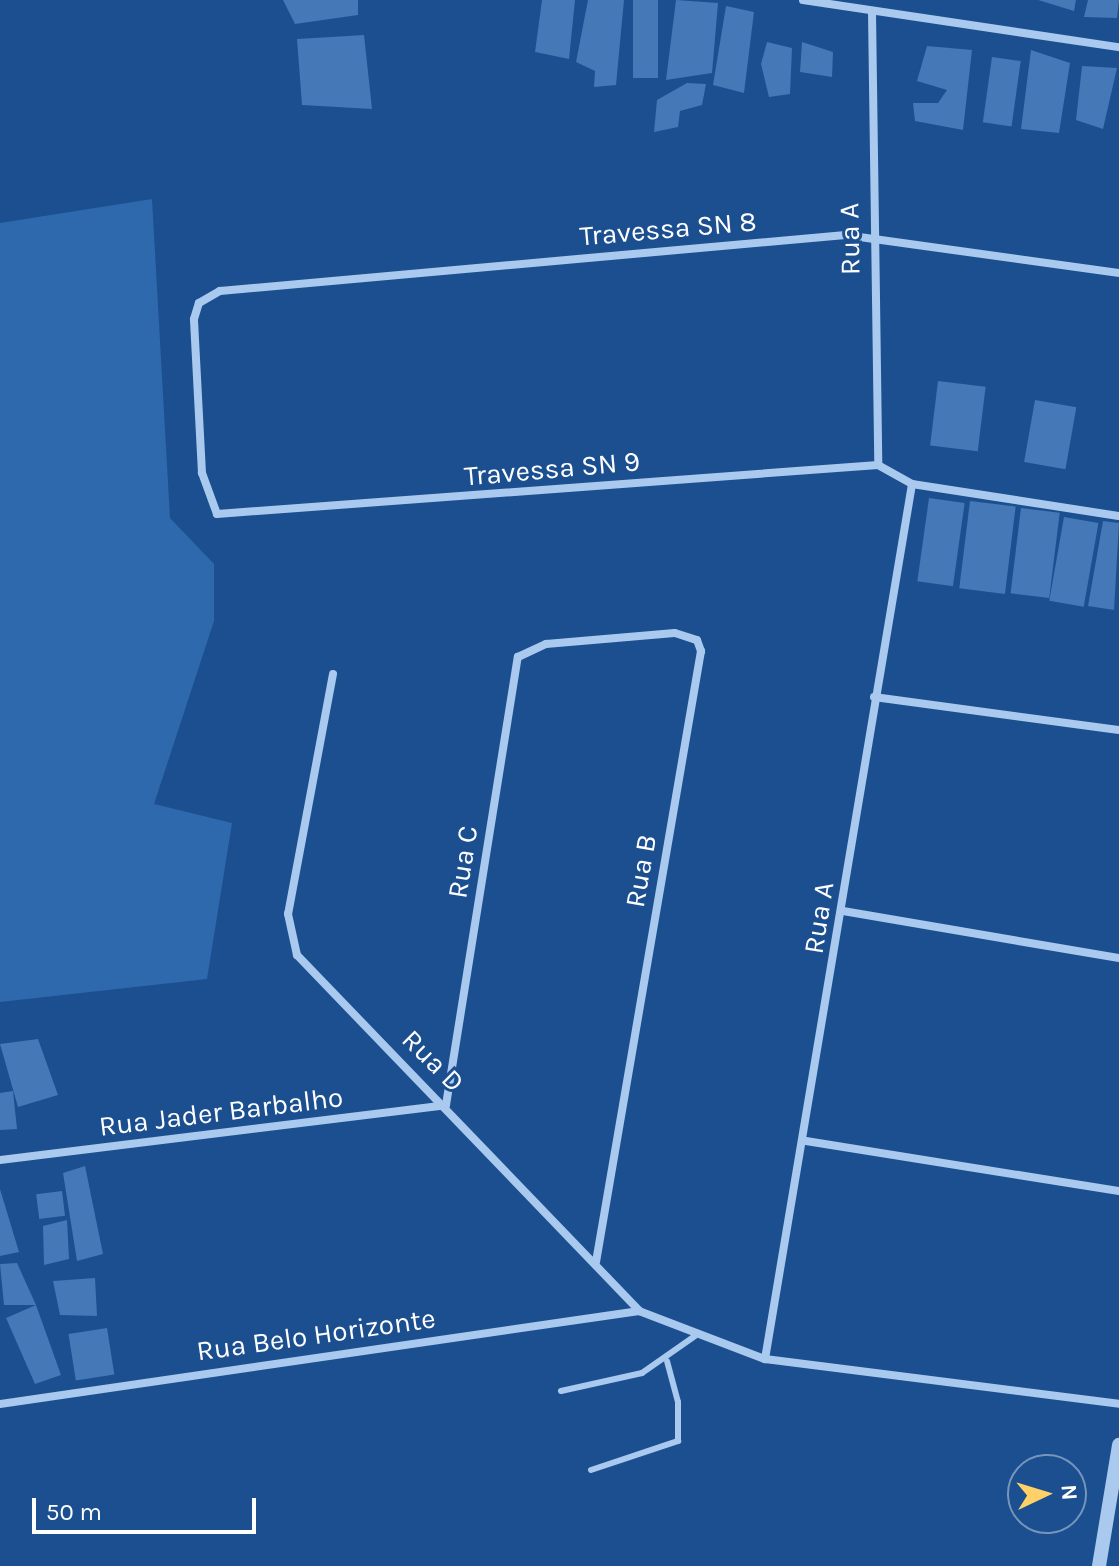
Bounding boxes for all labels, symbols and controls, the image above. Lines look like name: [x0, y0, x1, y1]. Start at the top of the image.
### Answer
street label: Rua A: [833, 203, 867, 275]
street label: Travessa SN 8: [578, 205, 758, 253]
street label: Travessa SN 9: [463, 445, 641, 493]
street label: Rua C: [441, 823, 485, 901]
street label: Rua B: [618, 832, 664, 910]
street label: Rua A: [797, 880, 841, 956]
street label: Rua D: [395, 1023, 471, 1099]
street label: Rua Jader Barbalho: [97, 1080, 345, 1144]
street label: Rua Belo Horizonte: [195, 1302, 437, 1368]
north arrow: [1007, 1454, 1087, 1534]
scale bar: [36, 1482, 260, 1532]
text: N: [1055, 1484, 1082, 1501]
text: 50 m: [46, 1498, 102, 1526]

